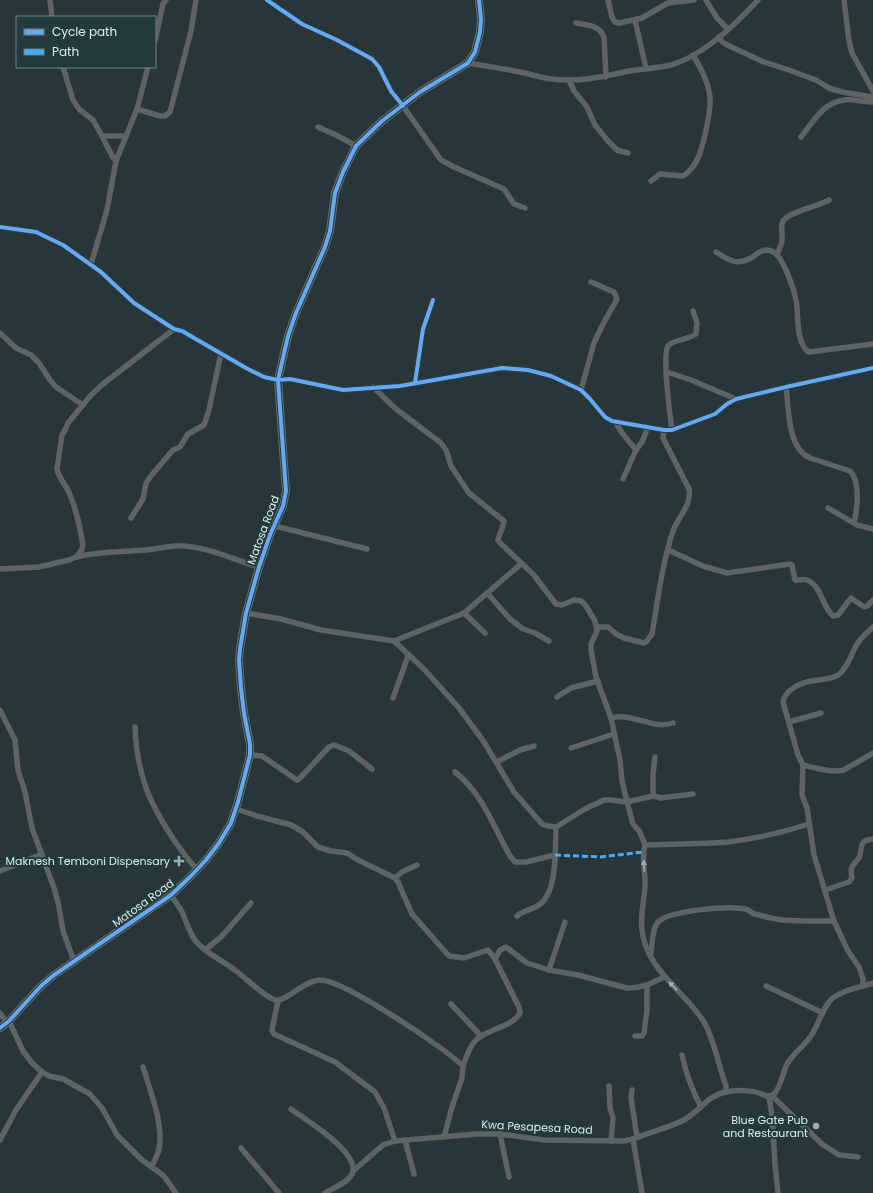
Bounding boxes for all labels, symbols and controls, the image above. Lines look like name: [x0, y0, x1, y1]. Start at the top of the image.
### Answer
legend: [16, 16, 156, 68]
text: Cycle path: [52, 23, 117, 40]
text: Path: [52, 43, 79, 60]
street label: Matosa Road: [243, 493, 283, 567]
place label: Maknesh Temboni Dispensary: [6, 853, 171, 869]
marker: Maknesh Temboni Dispensary: [173, 855, 185, 867]
one-way arrow: [641, 860, 647, 872]
street label: Matosa Road: [109, 875, 177, 931]
one-way arrow: [669, 981, 678, 992]
place label: Blue Gate Pub and Restaurant: [723, 1112, 808, 1141]
street label: Kwa Pesapesa Road: [481, 1116, 593, 1138]
marker: Blue Gate Pub and Restaurant: [811, 1121, 821, 1131]

